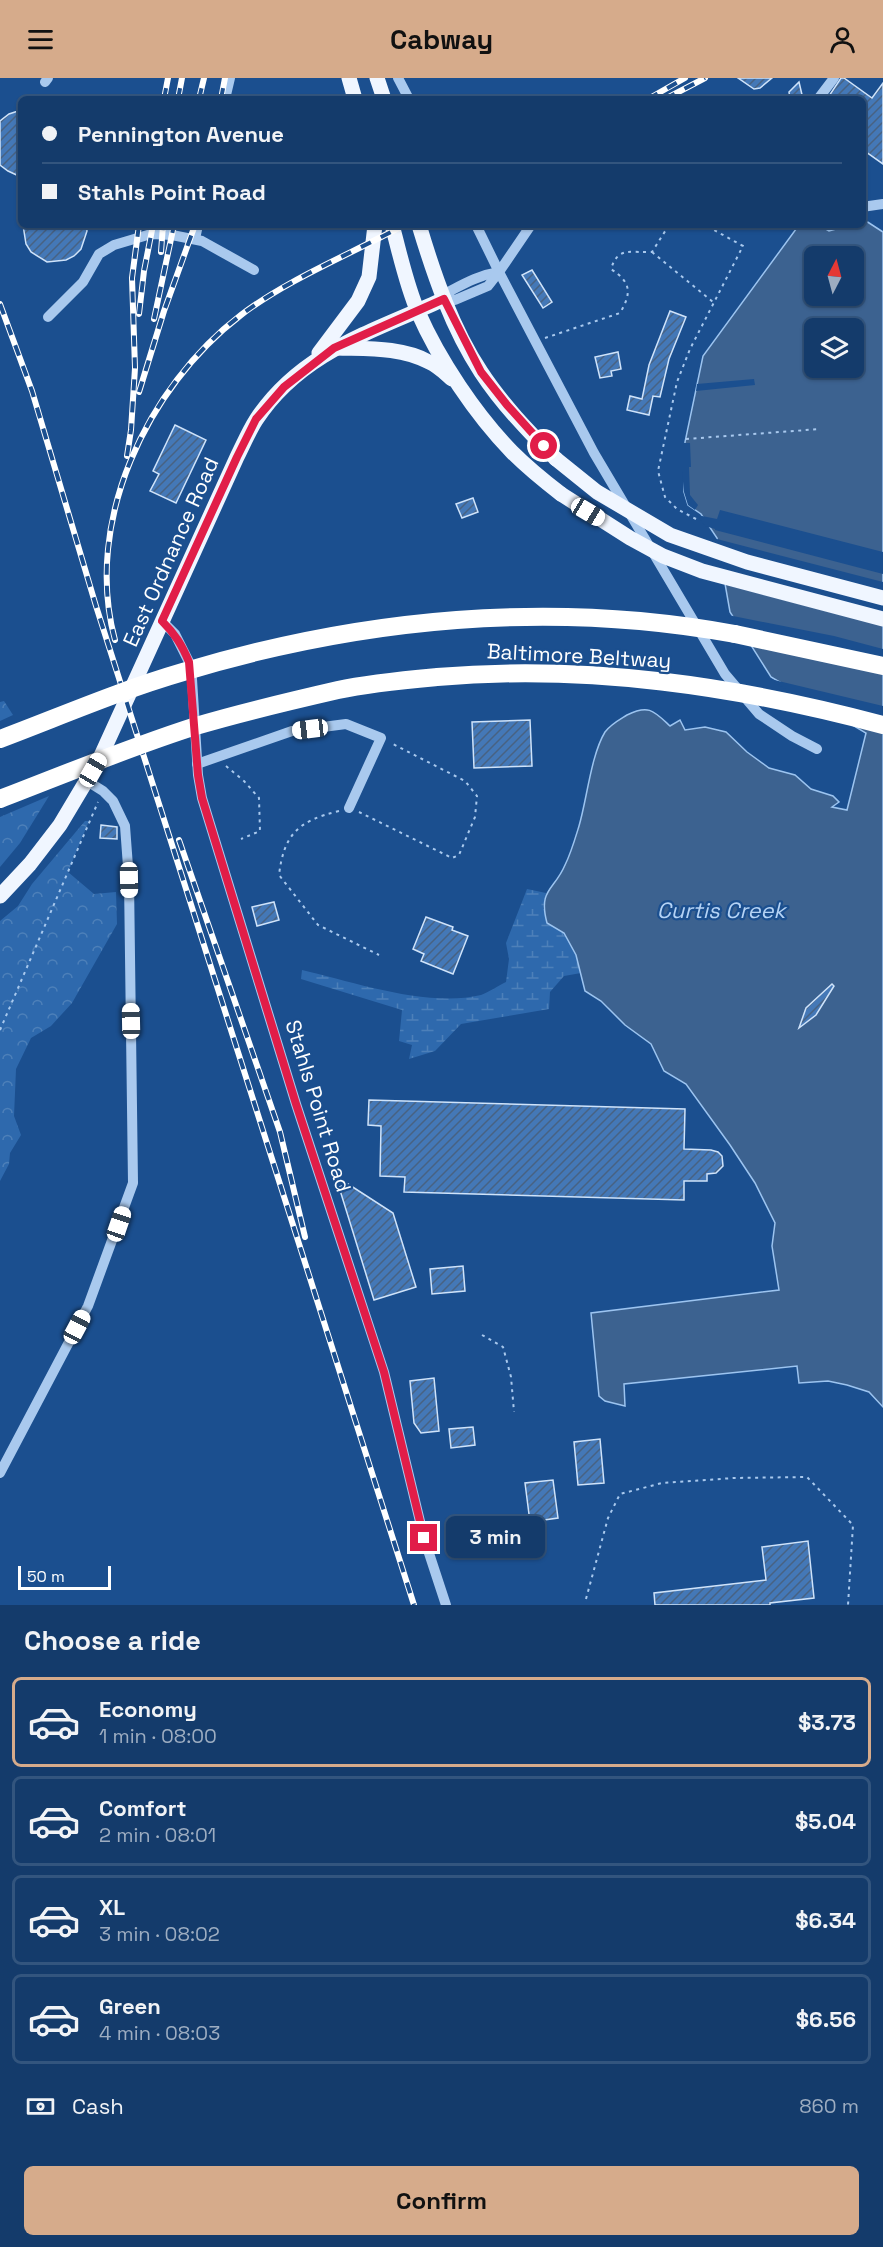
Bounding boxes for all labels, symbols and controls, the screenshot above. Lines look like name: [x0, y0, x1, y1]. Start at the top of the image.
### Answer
text: Cabway: [390, 22, 493, 57]
icon: menu: [24, 23, 57, 56]
icon: person: [826, 23, 859, 56]
text: Pennington Avenue: [78, 120, 284, 148]
text: Stahls Point Road: [78, 178, 266, 206]
north arrow: [804, 246, 864, 306]
map controls: [804, 246, 864, 378]
button: layers: [804, 318, 864, 378]
route start: [530, 432, 557, 459]
street label: East Ordnance Road: [117, 453, 224, 651]
car: [568, 495, 608, 529]
street label: Baltimore Beltway: [486, 637, 672, 674]
car: [291, 718, 329, 740]
car: [76, 750, 110, 790]
car: [120, 862, 138, 898]
water label: Curtis Creek: [657, 896, 787, 924]
car: [122, 1003, 140, 1039]
street label: Stahls Point Road: [279, 1016, 358, 1195]
car: [105, 1204, 133, 1244]
car: [61, 1307, 93, 1347]
callout: 3 min: [445, 1517, 544, 1559]
route end: [410, 1524, 437, 1551]
text: 3 min: [470, 1524, 521, 1550]
scale bar: [18, 1563, 111, 1590]
text: 50 m: [27, 1566, 65, 1587]
text: Choose a ride: [24, 1623, 201, 1658]
icon: car: [27, 1695, 81, 1749]
text: Economy: [99, 1695, 197, 1723]
text: $3.73: [798, 1708, 856, 1736]
text: 1 min · 08:00: [99, 1723, 217, 1749]
icon: car: [27, 1794, 81, 1848]
text: Comfort: [99, 1794, 187, 1822]
text: $5.04: [795, 1807, 856, 1835]
text: 2 min · 08:01: [99, 1822, 216, 1848]
icon: car: [27, 1893, 81, 1947]
text: XL: [99, 1893, 125, 1921]
text: $6.34: [795, 1906, 856, 1934]
text: 3 min · 08:02: [99, 1921, 220, 1947]
icon: car: [27, 1992, 81, 2046]
text: Green: [99, 1992, 161, 2020]
text: $6.56: [796, 2005, 856, 2033]
text: 4 min · 08:03: [99, 2020, 220, 2046]
icon: cash: [24, 2090, 57, 2123]
text: Cash: [72, 2092, 124, 2120]
text: 860 m: [799, 2093, 859, 2119]
button: Confirm: [24, 2166, 859, 2235]

